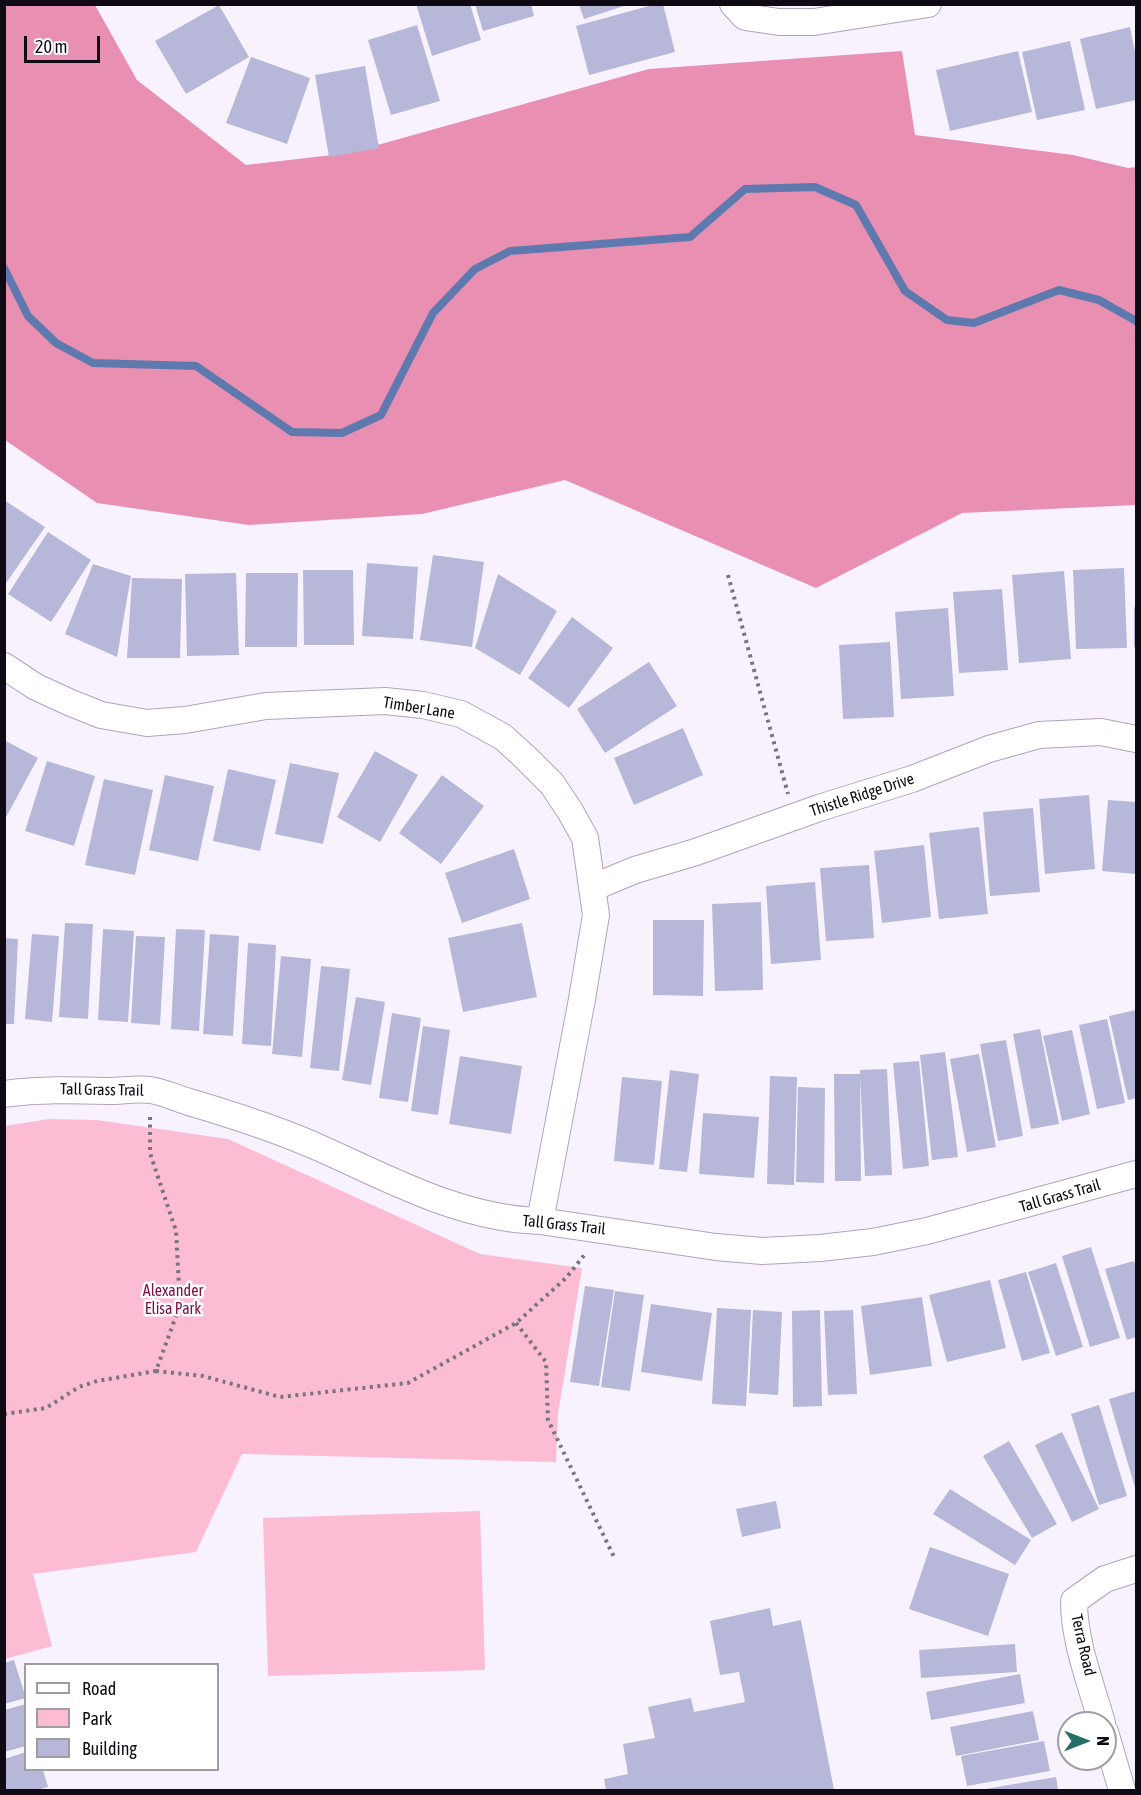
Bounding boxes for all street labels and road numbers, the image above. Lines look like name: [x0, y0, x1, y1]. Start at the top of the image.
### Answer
street label: Timber Lane: [382, 693, 456, 723]
street label: Thistle Ridge Drive: [808, 769, 916, 821]
street label: Tall Grass Trail: [60, 1080, 144, 1100]
street label: Tall Grass Trail: [1017, 1175, 1103, 1217]
street label: Tall Grass Trail: [521, 1211, 607, 1239]
street label: Terra Road: [1067, 1612, 1099, 1678]

